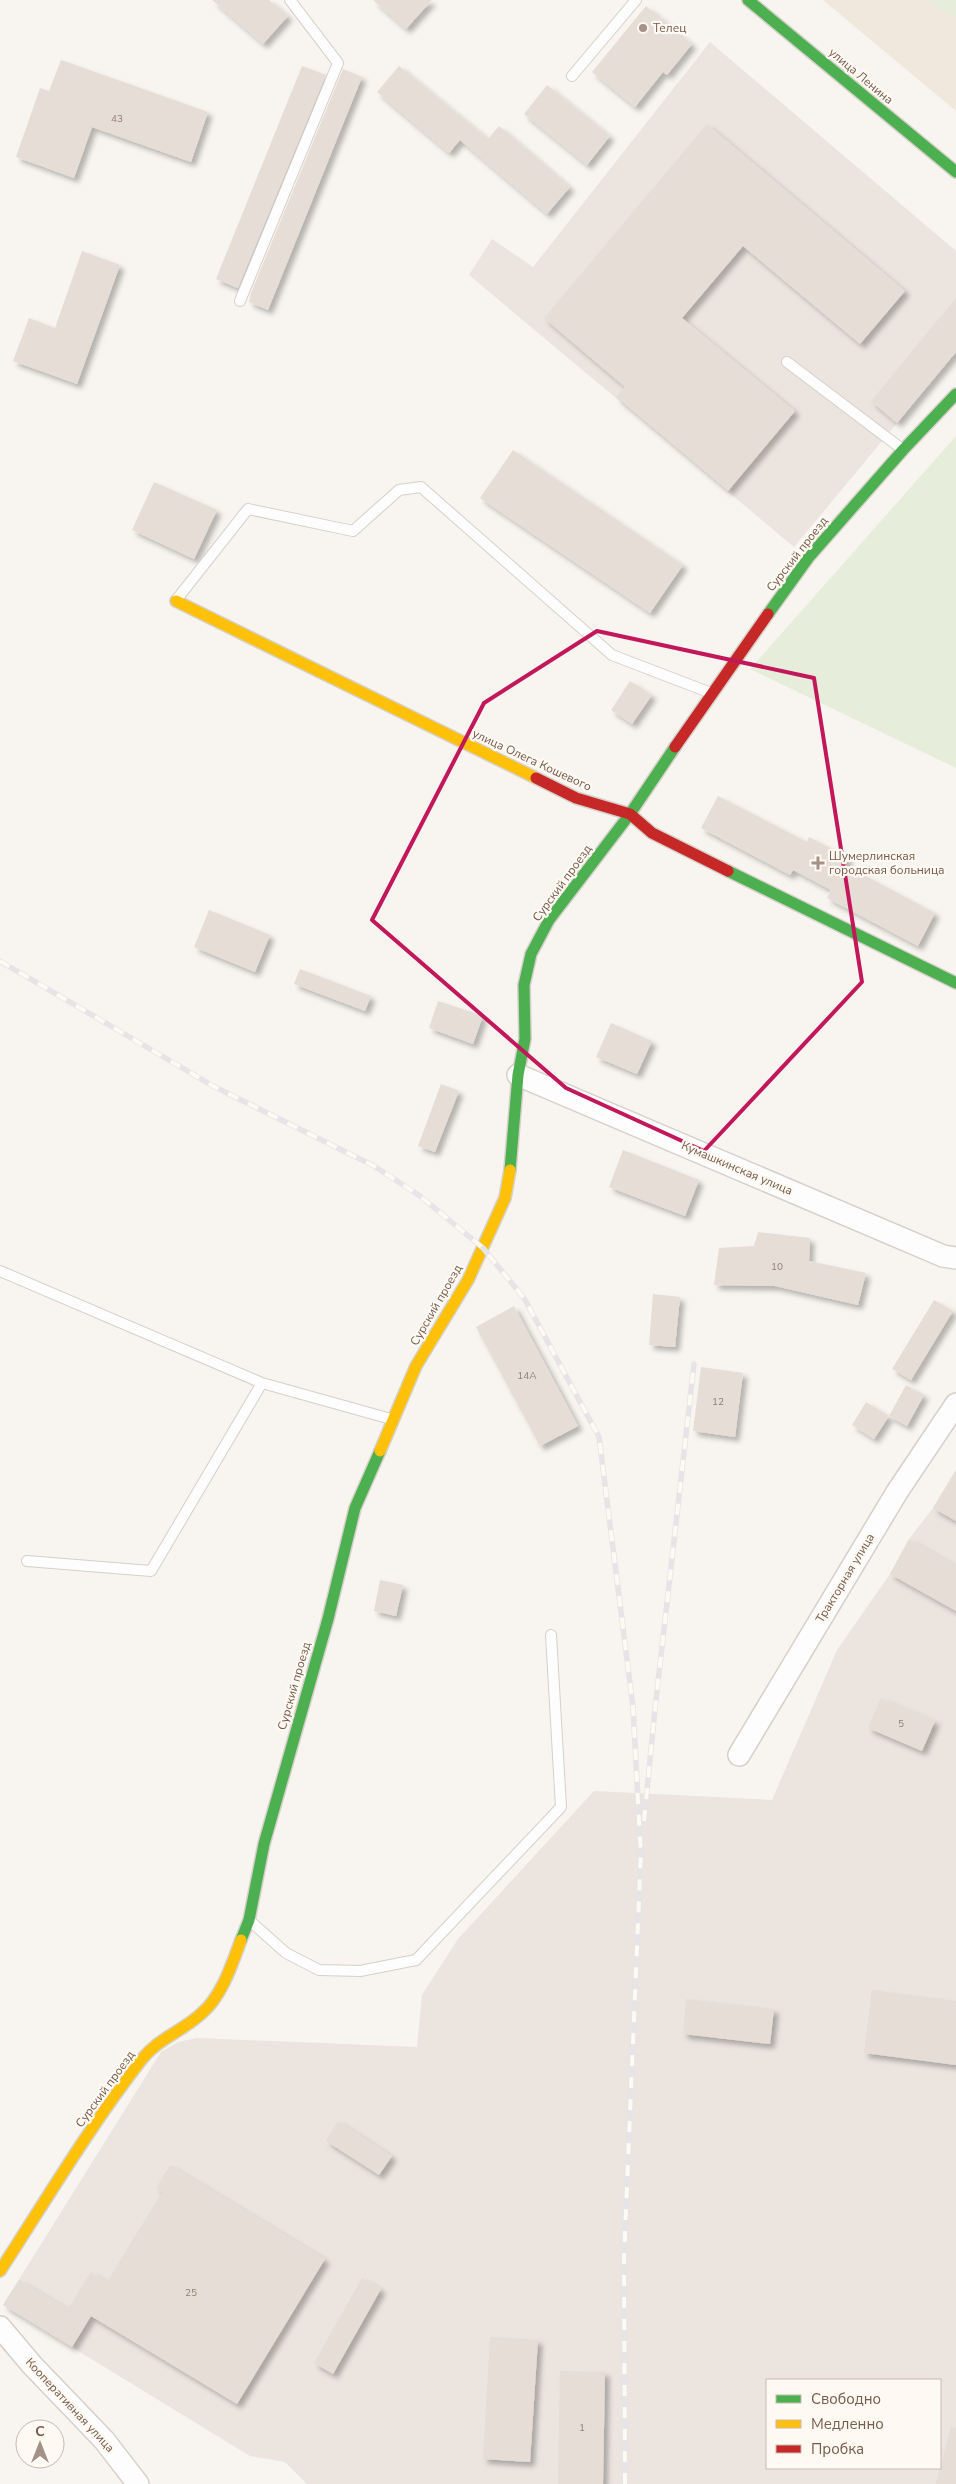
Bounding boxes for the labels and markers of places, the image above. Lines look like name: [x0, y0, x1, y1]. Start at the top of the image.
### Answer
place label: Телец: [653, 20, 686, 36]
marker: Телец: [637, 22, 649, 34]
place label: Шумерлинская городская больница: [829, 848, 945, 878]
marker: Шумерлинская городская больница: [811, 856, 825, 870]

